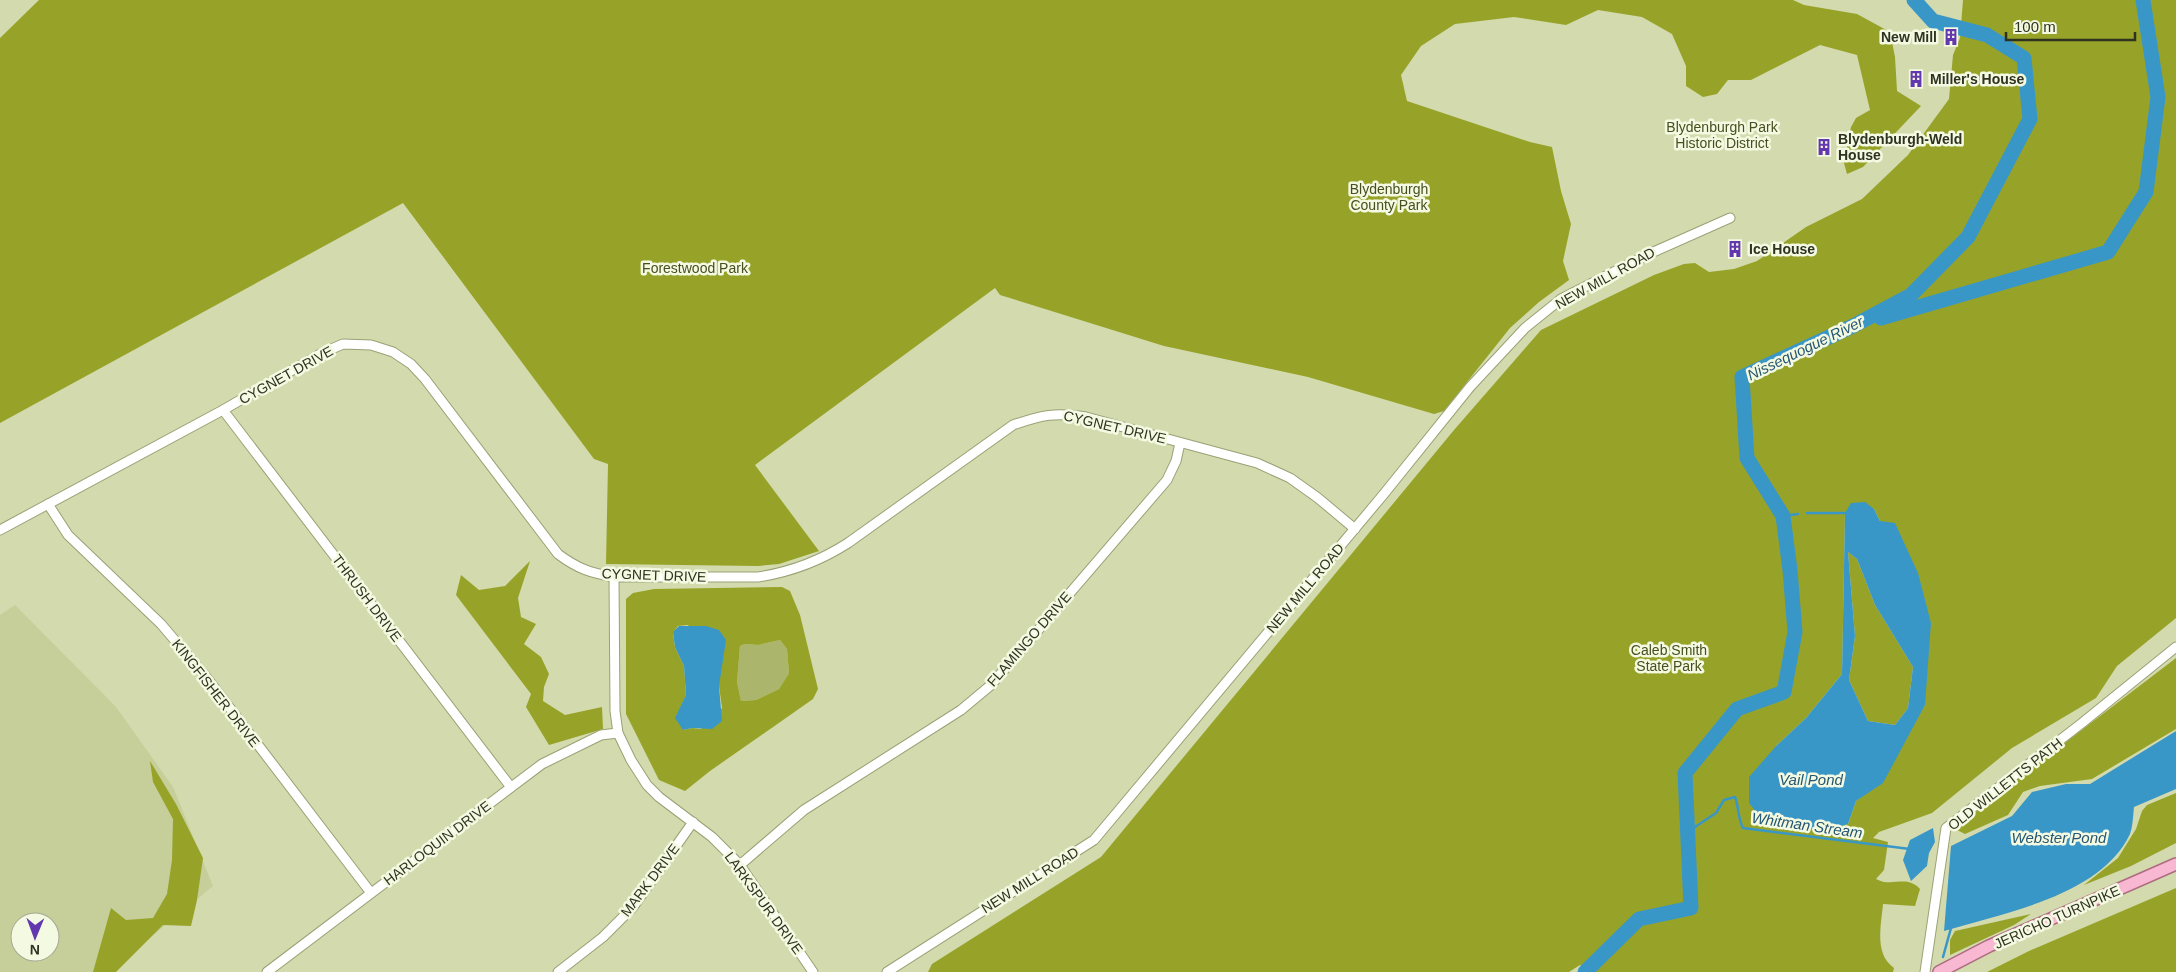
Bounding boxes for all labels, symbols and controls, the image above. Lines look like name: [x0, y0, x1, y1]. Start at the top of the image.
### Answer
scale bar: [2006, 10, 2135, 42]
text: 100 m: [2014, 18, 2056, 35]
building icon: New Mill: [1941, 27, 1961, 47]
place label: New Mill: [1881, 29, 1937, 45]
building icon: Miller's House: [1906, 69, 1926, 89]
place label: Miller's House: [1930, 71, 2025, 87]
park label: Blydenburgh Park Historic District: [1666, 119, 1779, 151]
place label: Blydenburgh-Weld House: [1838, 131, 1962, 163]
building icon: Blydenburgh-Weld House: [1814, 137, 1834, 157]
park label: Blydenburgh County Park: [1350, 181, 1429, 213]
building icon: Ice House: [1725, 239, 1745, 259]
place label: Ice House: [1749, 241, 1815, 257]
street label: NEW MILL ROAD: [1552, 244, 1658, 312]
park label: Forestwood Park: [642, 260, 749, 276]
water label: Nissequogue River: [1744, 312, 1867, 383]
street label: CYGNET DRIVE: [236, 343, 336, 407]
street label: CYGNET DRIVE: [1062, 407, 1168, 447]
street label: NEW MILL ROAD: [1263, 540, 1347, 636]
street label: THRUSH DRIVE: [329, 551, 405, 645]
street label: CYGNET DRIVE: [601, 565, 707, 585]
street label: FLAMINGO DRIVE: [984, 589, 1074, 689]
street label: KINGFISHER DRIVE: [169, 636, 263, 750]
park label: Caleb Smith State Park: [1631, 642, 1707, 674]
street label: OLD WILLETTS PATH: [1945, 735, 2065, 833]
water label: Vail Pond: [1779, 771, 1843, 788]
street label: HARLOQUIN DRIVE: [380, 798, 494, 888]
water label: Whitman Stream: [1751, 809, 1863, 841]
water label: Webster Pond: [2012, 829, 2107, 846]
street label: MARK DRIVE: [617, 840, 683, 920]
street label: NEW MILL ROAD: [978, 844, 1082, 916]
street label: LARKSPUR DRIVE: [722, 849, 806, 957]
street label: JERICHO TURNPIKE: [1992, 882, 2122, 952]
north arrow: [10, 912, 60, 962]
text: N: [30, 942, 40, 958]

